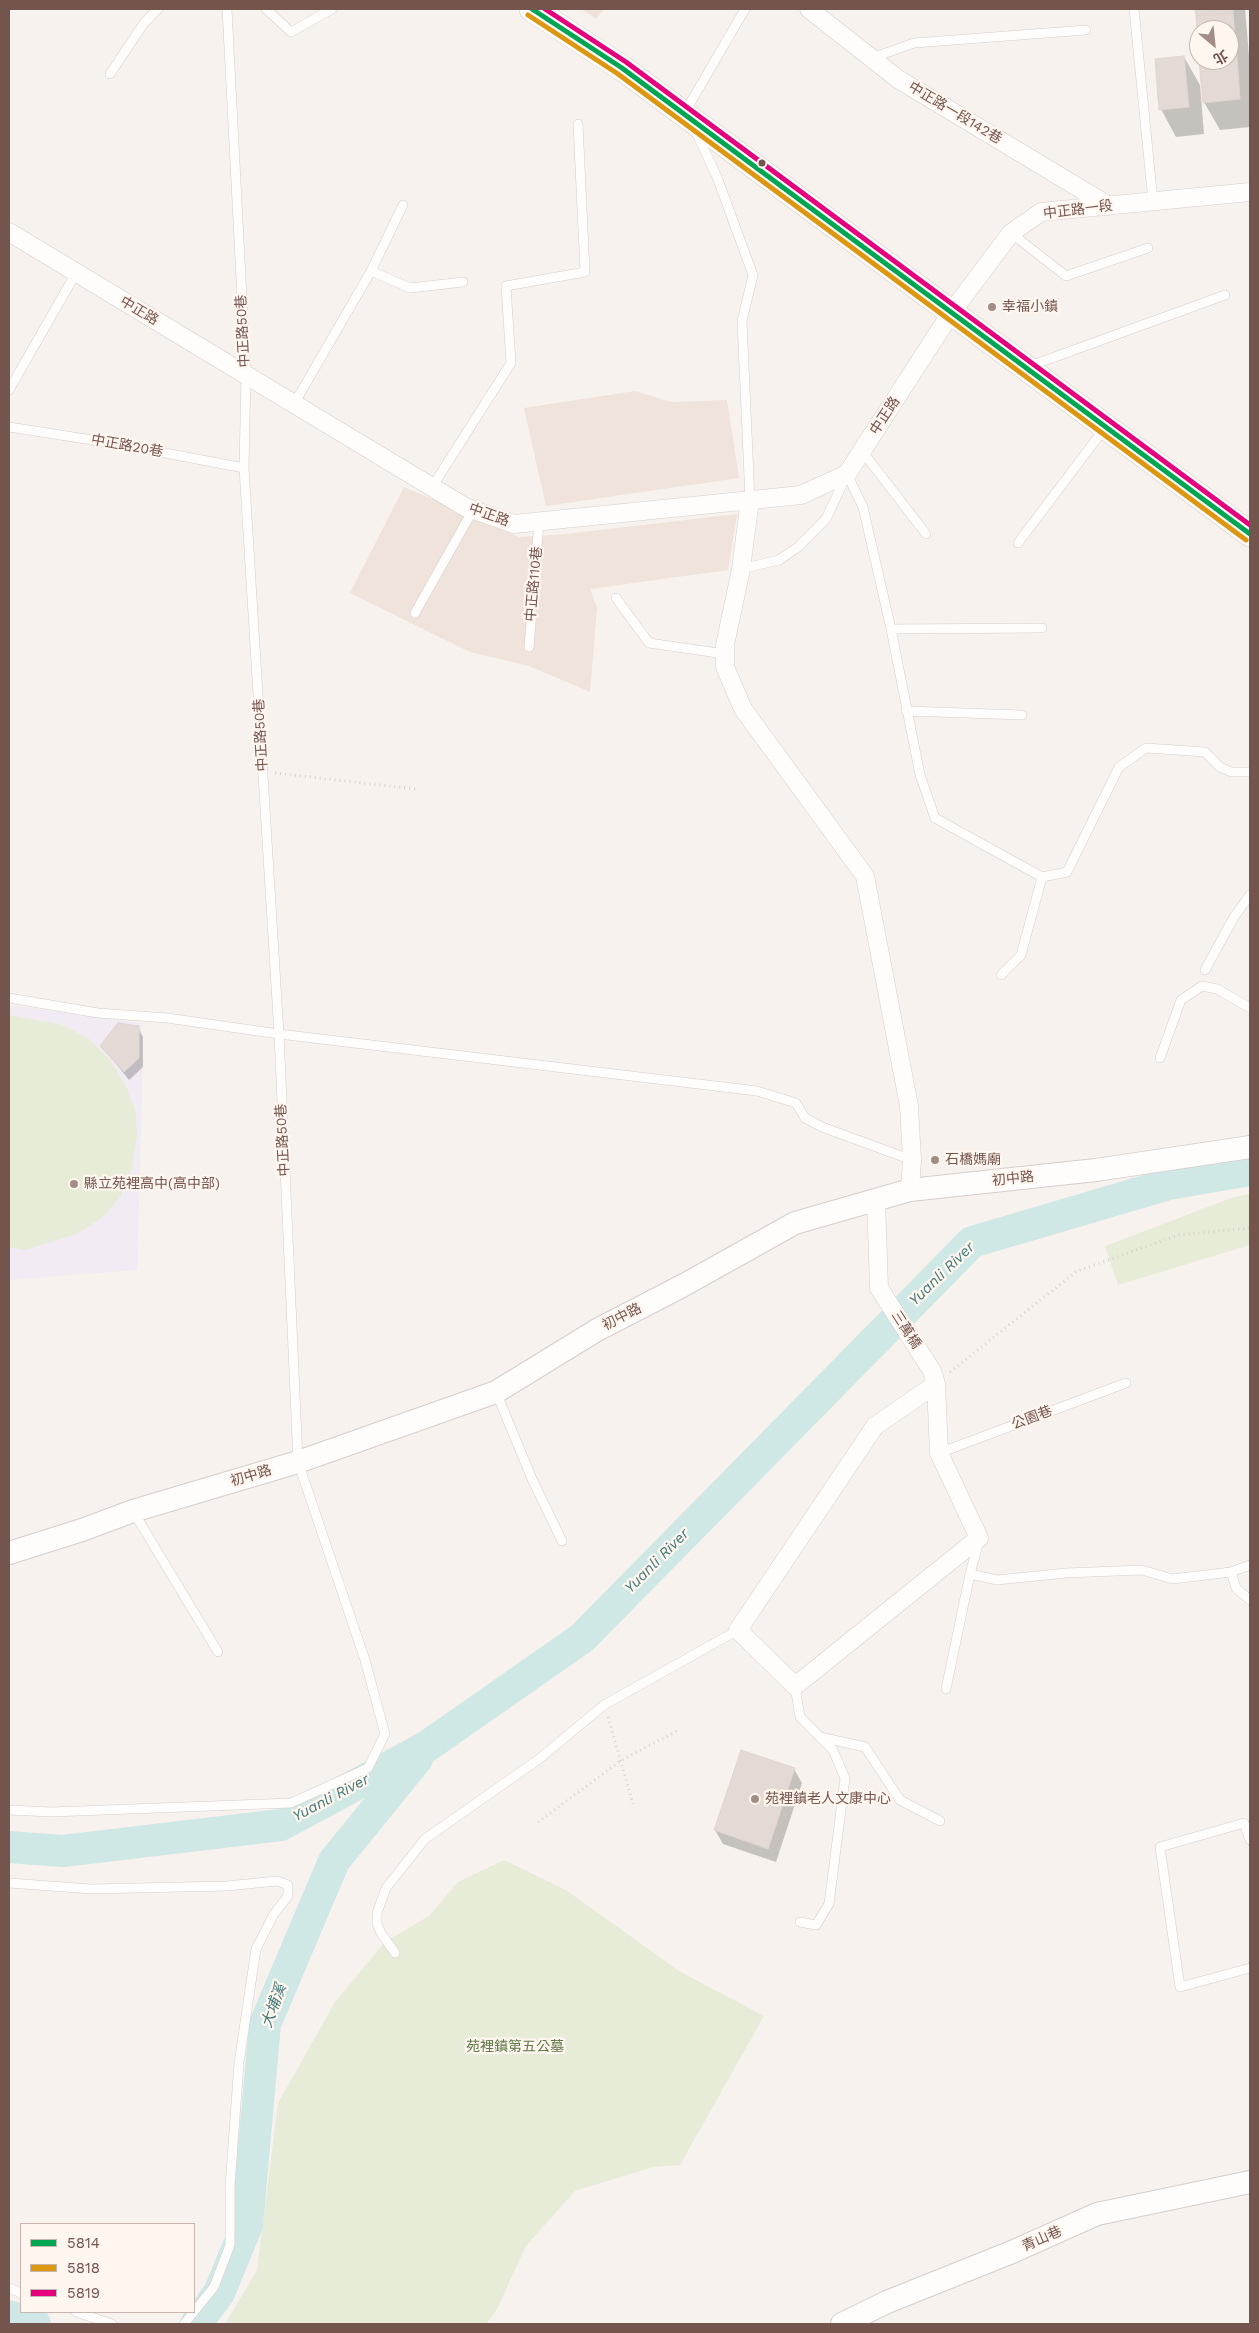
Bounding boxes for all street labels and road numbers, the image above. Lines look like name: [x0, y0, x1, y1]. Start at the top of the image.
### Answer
street label: 中正路一段142巷: [905, 78, 1005, 148]
street label: 中正路一段: [1042, 197, 1114, 223]
street label: 中正路: [117, 293, 161, 329]
street label: 中正路50巷: [233, 294, 253, 368]
street label: 中正路: [867, 394, 903, 438]
street label: 中正路20巷: [90, 431, 164, 461]
street label: 中正路: [466, 500, 512, 530]
street label: 中正路110巷: [522, 546, 546, 622]
street label: 中正路50巷: [251, 698, 271, 772]
street label: 中正路50巷: [273, 1103, 293, 1177]
street label: 初中路: [991, 1168, 1035, 1190]
street label: 初中路: [599, 1300, 645, 1334]
street label: 三萬橋: [888, 1308, 924, 1352]
street label: 公園巷: [1009, 1403, 1055, 1433]
street label: 初中路: [228, 1462, 274, 1490]
street label: 青山巷: [1019, 2223, 1065, 2255]

